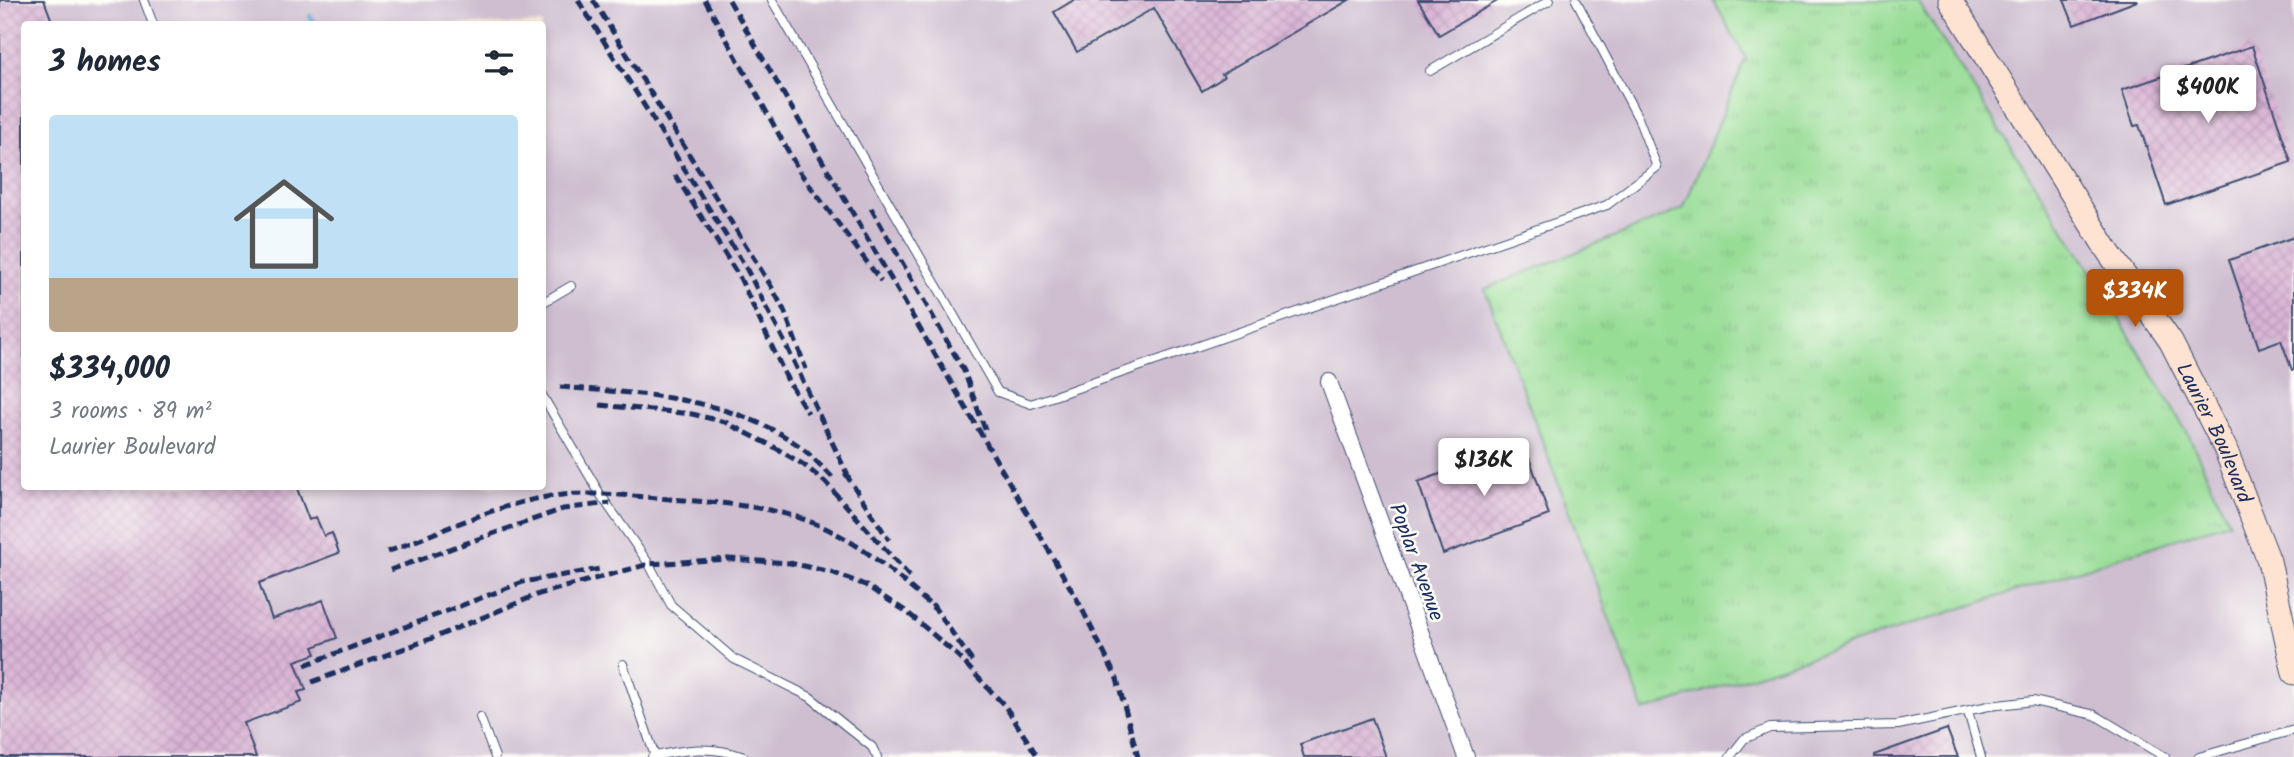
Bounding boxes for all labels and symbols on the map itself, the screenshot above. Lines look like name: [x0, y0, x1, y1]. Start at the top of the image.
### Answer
pin: $400K: [2159, 66, 2257, 125]
pin: $334K: [2086, 270, 2184, 329]
street label: Laurier Boulevard: [2166, 357, 2260, 509]
pin: $136K: [1435, 438, 1533, 498]
street label: Poplar Avenue: [1379, 499, 1452, 627]

